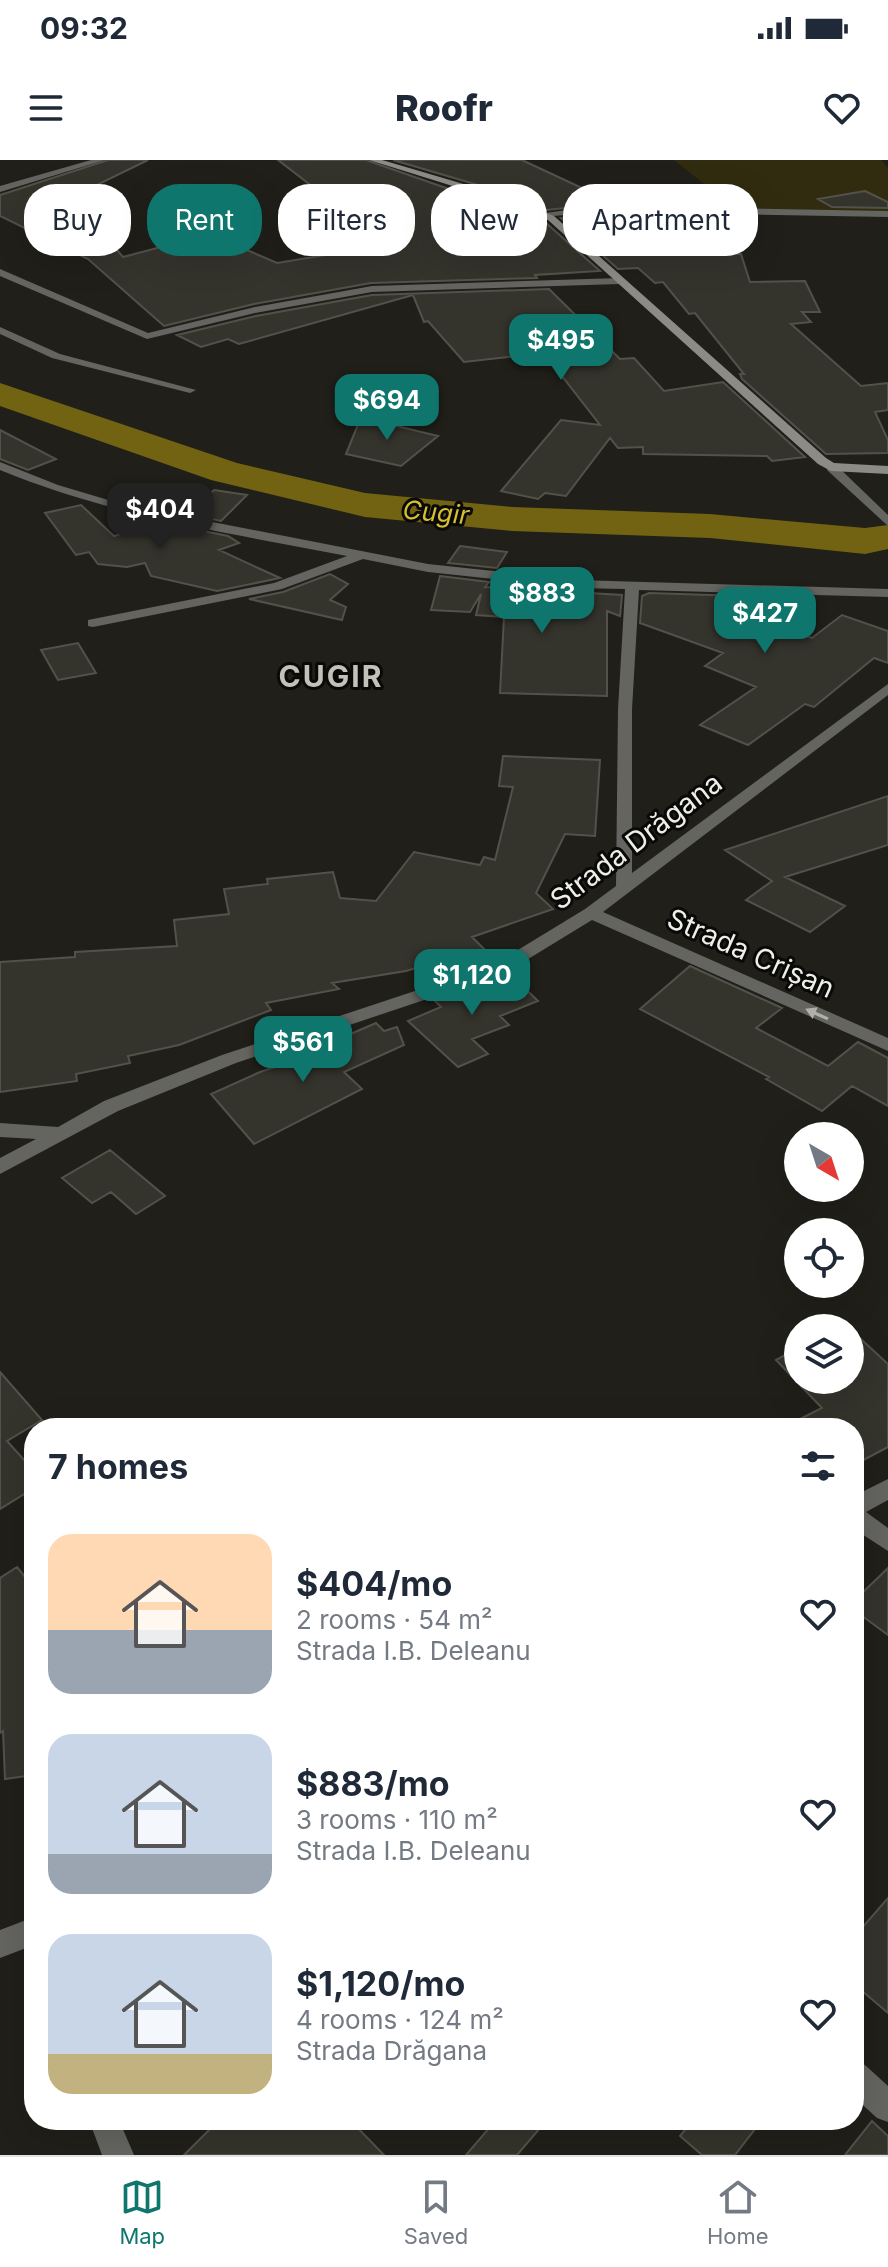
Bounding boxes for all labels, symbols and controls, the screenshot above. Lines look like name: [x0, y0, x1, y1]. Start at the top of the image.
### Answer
text: 09:32: [40, 10, 128, 46]
icon: menu: [24, 86, 68, 130]
text: Roofr: [395, 86, 493, 130]
icon: heart: [820, 86, 864, 130]
chip: Buy: [24, 184, 131, 256]
chip: Rent: [147, 184, 262, 256]
chip: Filters: [278, 184, 415, 256]
chip: New: [431, 184, 547, 256]
chip: Apartment: [563, 184, 758, 256]
pin: $495: [514, 314, 608, 382]
text: $495: [527, 324, 595, 355]
pin: $694: [340, 374, 434, 442]
text: $694: [353, 384, 421, 415]
pin: $404: [113, 483, 207, 551]
text: $404: [125, 493, 195, 524]
water label: Cugir: [402, 494, 472, 530]
pin: $883: [495, 567, 589, 635]
text: $883: [508, 577, 576, 608]
pin: $427: [718, 587, 812, 655]
text: $427: [732, 597, 798, 628]
district label: CUGIR: [279, 658, 383, 694]
street label: Strada Drăgana: [544, 766, 728, 916]
street label: Strada Crișan: [662, 901, 840, 1005]
pin: $1,120: [407, 949, 537, 1017]
text: $1,120: [432, 959, 512, 990]
one-way arrow: [805, 1007, 829, 1020]
pin: $561: [256, 1016, 350, 1084]
text: $561: [272, 1026, 334, 1057]
north arrow: [784, 1122, 864, 1202]
map controls: [784, 1122, 864, 1394]
button: locate: [784, 1218, 864, 1298]
button: layers: [784, 1314, 864, 1394]
icon: filters: [796, 1444, 840, 1488]
text: 7 homes: [48, 1446, 188, 1487]
text: $404/mo: [296, 1563, 452, 1604]
icon: home: [112, 1566, 208, 1662]
icon: heart: [796, 1592, 840, 1636]
text: 2 rooms · 54 m²: [296, 1604, 493, 1635]
text: Strada I.B. Deleanu: [296, 1635, 531, 1666]
text: $883/mo: [296, 1763, 450, 1804]
icon: home: [112, 1766, 208, 1862]
icon: heart: [796, 1792, 840, 1836]
text: 3 rooms · 110 m²: [296, 1804, 498, 1835]
text: Strada I.B. Deleanu: [296, 1835, 531, 1866]
text: $1,120/mo: [296, 1963, 465, 2004]
icon: home: [112, 1966, 208, 2062]
icon: heart: [796, 1992, 840, 2036]
text: 4 rooms · 124 m²: [296, 2004, 504, 2035]
text: Strada Drăgana: [296, 2035, 487, 2066]
tab: Map: [119, 2175, 165, 2249]
tab: Saved: [404, 2175, 468, 2249]
tab: Home: [707, 2175, 769, 2249]

